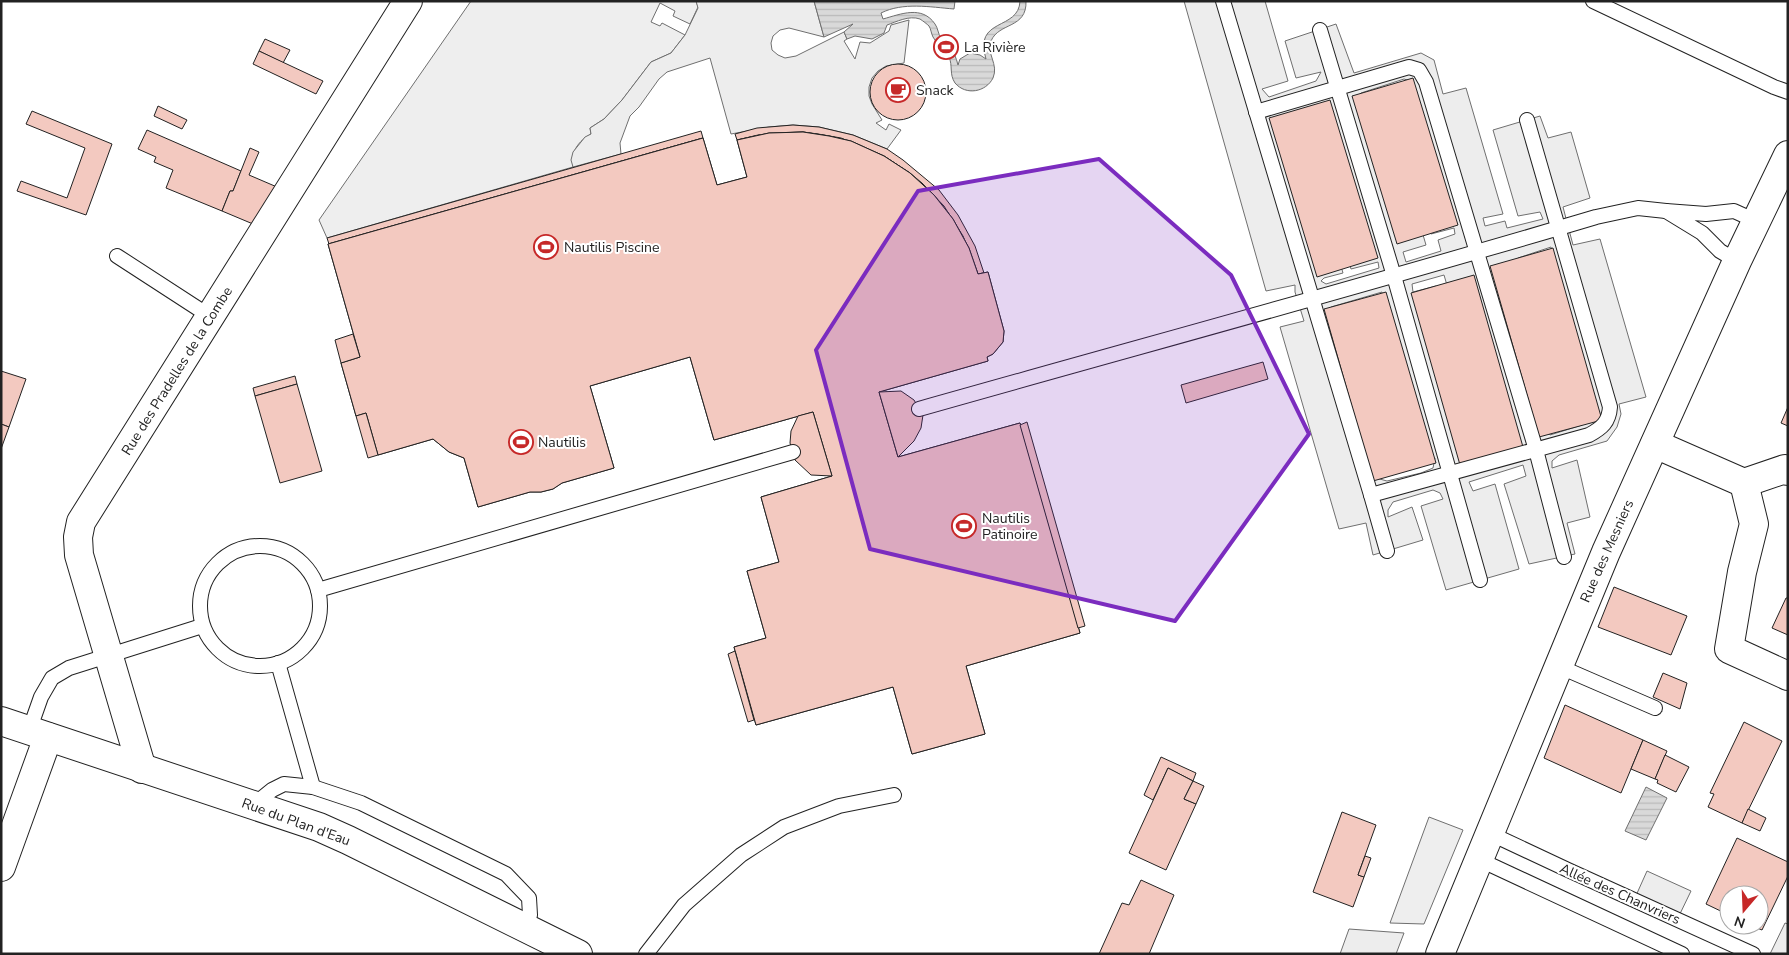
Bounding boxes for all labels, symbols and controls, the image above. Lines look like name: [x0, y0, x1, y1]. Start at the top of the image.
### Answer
sports icon: La Rivière: [933, 34, 959, 60]
place label: La Rivière: [964, 38, 1026, 57]
cafe icon: Snack: [885, 77, 911, 103]
place label: Snack: [916, 81, 954, 100]
sports icon: Nautilis Piscine: [533, 234, 559, 260]
place label: Nautilis Piscine: [564, 238, 659, 257]
street label: Rue des Pradelles de la Combe: [117, 283, 237, 459]
sports icon: Nautilis: [508, 429, 534, 455]
place label: Nautilis: [538, 433, 586, 452]
street label: Rue des Mesniers: [1576, 496, 1638, 605]
place label: Nautilis Patinoire: [982, 509, 1037, 544]
sports icon: Nautilis Patinoire: [951, 513, 977, 539]
street label: Rue du Plan d'Eau: [239, 794, 353, 850]
street label: Allée des Chanvriers: [1557, 859, 1684, 929]
north arrow: [1719, 885, 1769, 935]
text: N: [1732, 911, 1748, 933]

